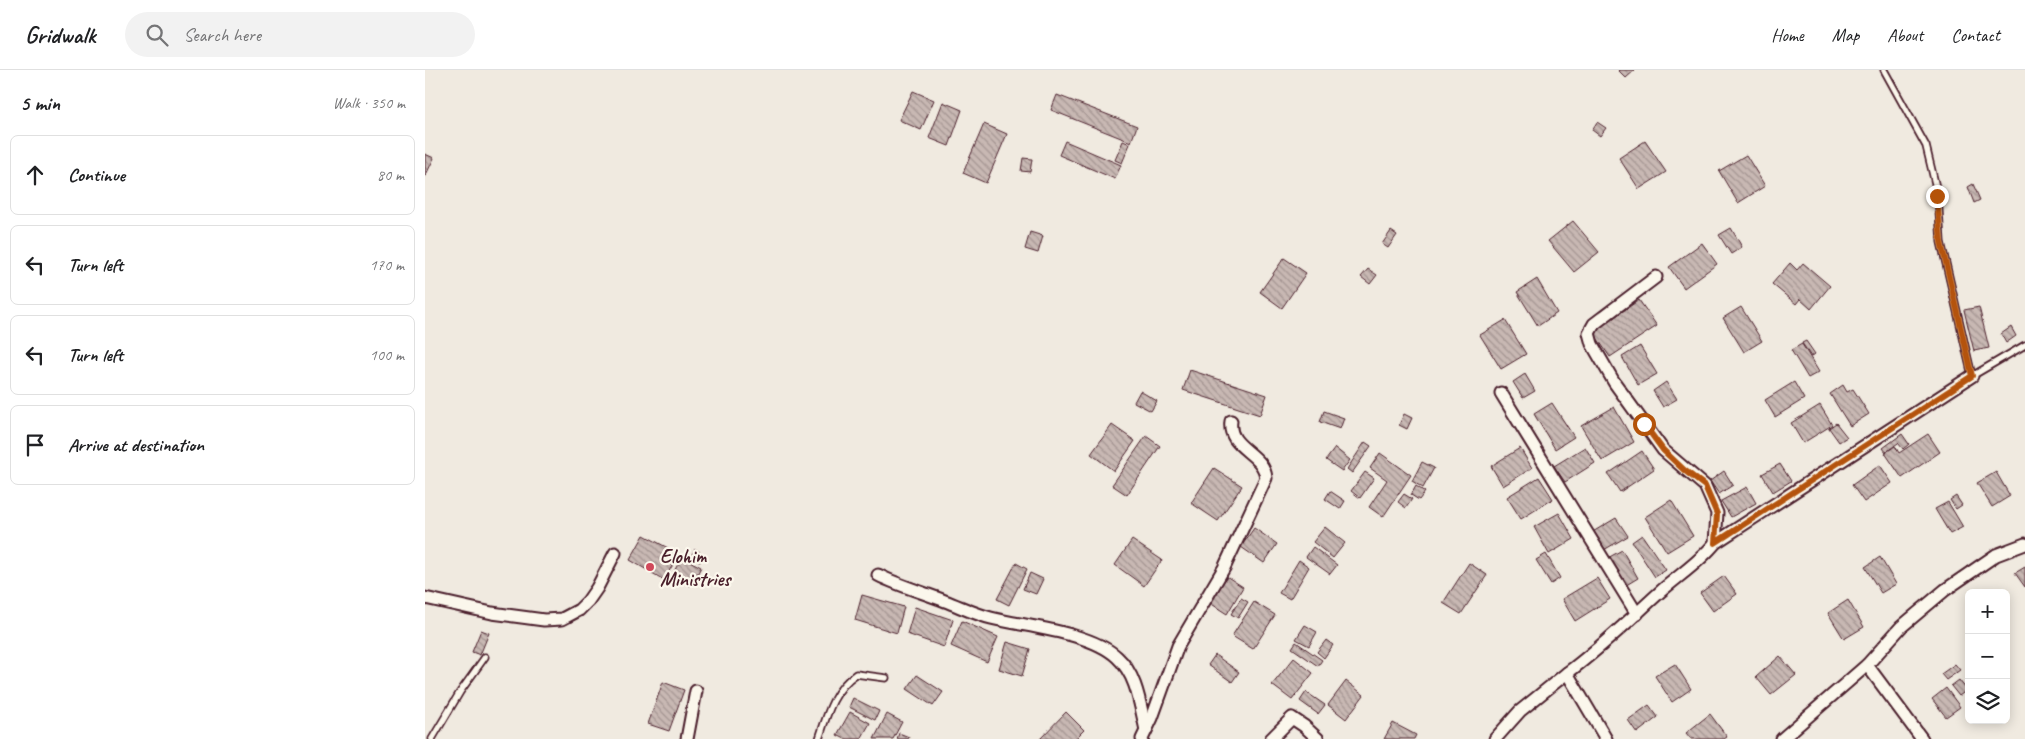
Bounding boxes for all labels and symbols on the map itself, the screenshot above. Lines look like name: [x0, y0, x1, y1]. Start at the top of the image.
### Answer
route end: [1926, 185, 1949, 208]
route start: [1633, 413, 1656, 436]
place label: Elohim Ministries: [660, 544, 732, 592]
marker: Elohim Ministries: [644, 561, 656, 573]

